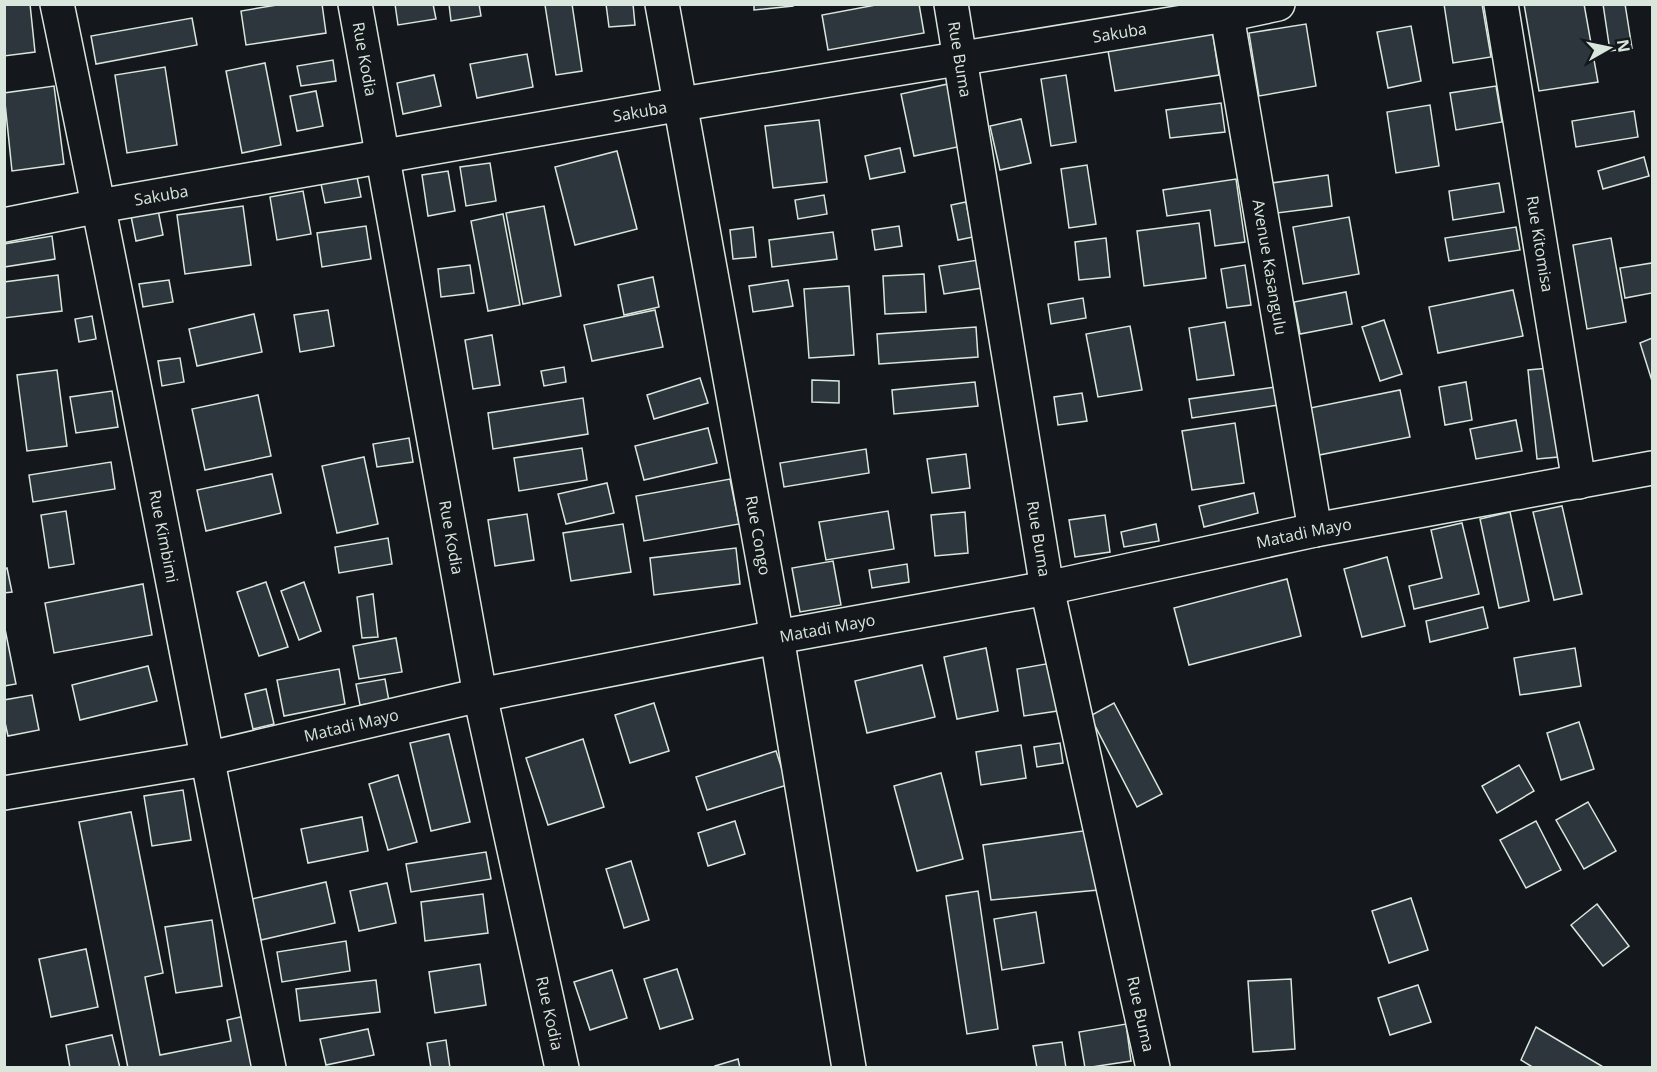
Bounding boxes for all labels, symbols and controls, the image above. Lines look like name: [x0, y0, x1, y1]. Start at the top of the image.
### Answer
street label: Sakuba: [1091, 17, 1148, 48]
north arrow: [1579, 18, 1639, 78]
street label: Rue Kodia: [347, 20, 382, 98]
street label: Rue Buma: [943, 20, 977, 99]
text: N: [1612, 38, 1636, 54]
street label: Sakuba: [611, 96, 669, 127]
street label: Sakuba: [132, 180, 190, 211]
street label: Rue Kitomisa: [1521, 194, 1559, 294]
street label: Avenue Kasangulu: [1248, 198, 1292, 337]
street label: Rue Kimbimi: [144, 488, 184, 585]
street label: Rue Congo: [740, 494, 777, 577]
street label: Rue Kodia: [434, 498, 469, 576]
street label: Rue Buma: [1022, 499, 1056, 578]
street label: Matadi Mayo: [1254, 512, 1353, 553]
street label: Matadi Mayo: [778, 608, 877, 647]
street label: Matadi Mayo: [302, 703, 401, 747]
street label: Rue Kodia: [531, 974, 569, 1052]
street label: Rue Buma: [1122, 974, 1160, 1054]

